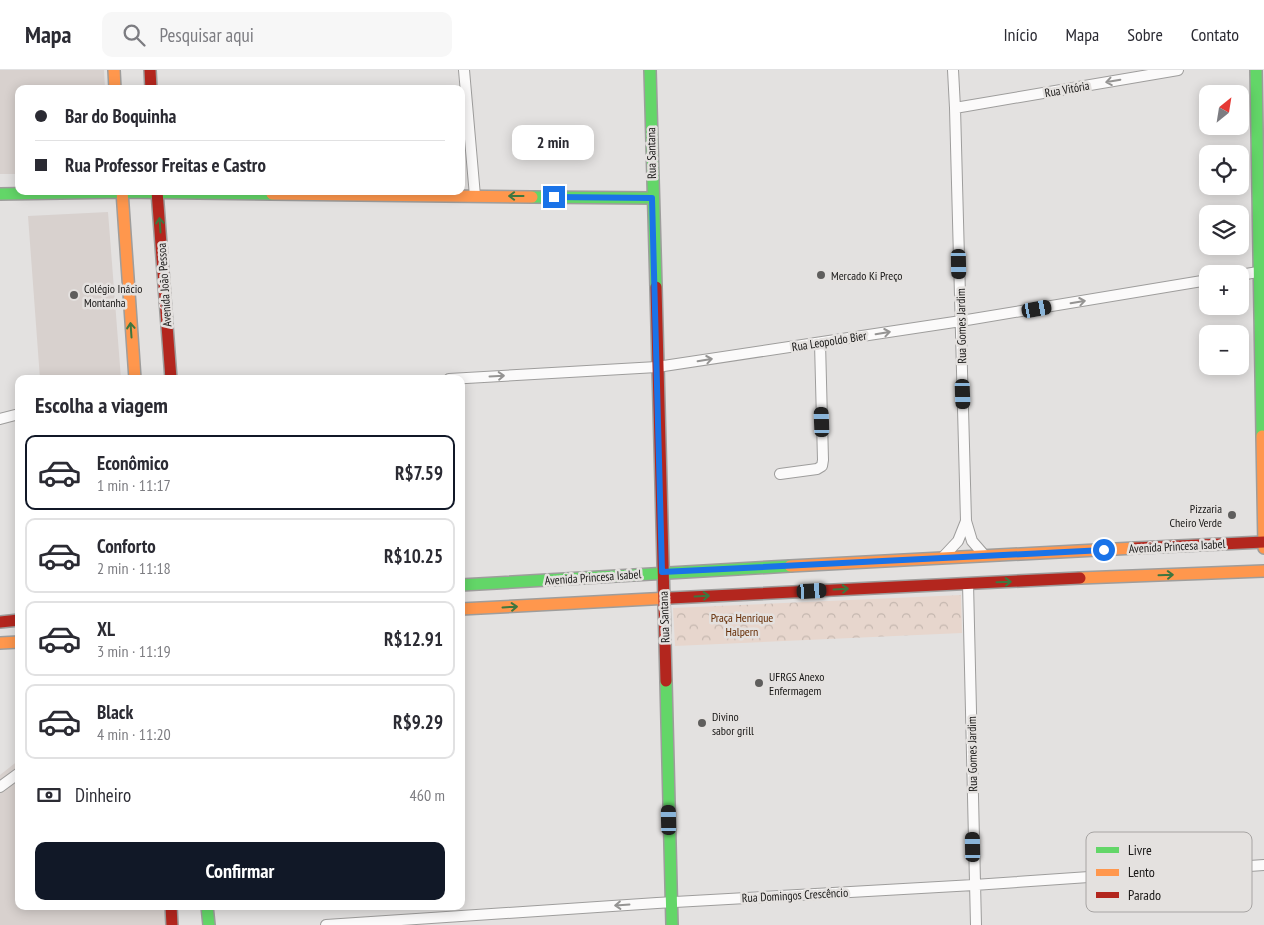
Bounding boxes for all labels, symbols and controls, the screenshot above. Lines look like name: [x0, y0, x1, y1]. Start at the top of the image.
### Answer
search box: [102, 12, 452, 57]
text: Mapa: [25, 19, 72, 50]
icon: search: [120, 21, 148, 49]
text: Pesquisar aqui: [160, 23, 254, 47]
text: Início: [1003, 23, 1037, 46]
text: Mapa: [1065, 23, 1099, 46]
text: Sobre: [1127, 23, 1163, 46]
text: Contato: [1191, 23, 1239, 46]
one-way arrow: [1105, 76, 1121, 86]
street label: Rua Vitória: [1043, 78, 1091, 100]
north arrow: [1199, 85, 1249, 135]
map controls: [1199, 85, 1249, 375]
text: Bar do Boquinha: [65, 104, 176, 128]
callout: 2 min: [513, 124, 595, 160]
street label: Rua Santana: [643, 127, 659, 179]
text: 2 min: [537, 132, 569, 152]
button: locate: [1199, 145, 1249, 195]
text: Rua Professor Freitas e Castro: [65, 153, 266, 177]
route end: [543, 186, 565, 208]
one-way arrow: [508, 192, 524, 201]
button: layers: [1199, 205, 1249, 255]
one-way arrow: [155, 218, 164, 234]
street label: Avenida João Pessoa: [154, 242, 174, 327]
car: [951, 249, 966, 279]
button: +: [1199, 265, 1249, 315]
place label: Mercado Ki Preço: [831, 268, 902, 283]
marker: Mercado Ki Preço: [815, 269, 827, 281]
place label: Colégio Inácio Montanha: [84, 281, 142, 310]
street label: Rua Gomes Jardim: [953, 288, 969, 364]
marker: Colégio Inácio Montanha: [68, 289, 80, 301]
one-way arrow: [1070, 296, 1086, 306]
car: [1020, 299, 1053, 319]
one-way arrow: [127, 322, 136, 338]
button: −: [1199, 325, 1249, 375]
street label: Rua Leopoldo Bier: [791, 328, 868, 354]
one-way arrow: [875, 328, 891, 338]
one-way arrow: [697, 355, 713, 365]
one-way arrow: [489, 372, 505, 381]
car: [954, 379, 971, 409]
text: Escolha a viagem: [35, 391, 168, 419]
car: [813, 407, 830, 437]
icon: car: [37, 450, 82, 495]
text: Econômico: [97, 451, 169, 475]
text: R$7.59: [395, 461, 443, 485]
text: 1 min · 11:17: [97, 475, 171, 495]
place label: Pizzaria Cheiro Verde: [1170, 501, 1222, 530]
marker: Pizzaria Cheiro Verde: [1226, 509, 1238, 521]
icon: car: [37, 533, 82, 578]
text: Conforto: [97, 534, 156, 558]
street label: Avenida Princesa Isabel: [1128, 536, 1226, 556]
route start: [1093, 539, 1115, 561]
text: R$10.25: [384, 544, 443, 568]
text: 2 min · 11:18: [97, 558, 171, 578]
street label: Avenida Princesa Isabel: [544, 566, 642, 588]
one-way arrow: [1158, 571, 1174, 580]
one-way arrow: [995, 577, 1011, 587]
car: [796, 583, 827, 599]
one-way arrow: [833, 585, 849, 594]
street label: Rua Santana: [656, 591, 672, 643]
one-way arrow: [693, 592, 709, 601]
one-way arrow: [502, 602, 518, 611]
park label: Praça Henrique Halpern: [711, 610, 773, 639]
icon: car: [37, 616, 82, 661]
text: XL: [97, 617, 115, 641]
text: R$12.91: [384, 627, 443, 651]
text: 3 min · 11:19: [97, 641, 171, 661]
place label: UFRGS Anexo Enfermagem: [769, 669, 824, 698]
marker: UFRGS Anexo Enfermagem: [753, 677, 765, 689]
icon: car: [37, 699, 82, 744]
text: Black: [97, 700, 133, 724]
place label: Divino sabor grill: [712, 709, 754, 738]
text: R$9.29: [393, 710, 443, 734]
street label: Rua Gomes Jardim: [964, 716, 980, 792]
marker: Divino sabor grill: [696, 717, 708, 729]
text: 4 min · 11:20: [97, 724, 171, 744]
icon: cash: [35, 781, 63, 809]
text: Dinheiro: [75, 783, 131, 807]
text: 460 m: [410, 785, 445, 805]
car: [661, 805, 676, 835]
car: [965, 832, 980, 862]
legend: [1086, 832, 1252, 912]
text: Livre: [1128, 841, 1152, 859]
button: Confirmar: [35, 842, 445, 900]
text: Lento: [1128, 863, 1155, 881]
street label: Rua Domingos Crescêncio: [741, 885, 849, 905]
text: Parado: [1128, 886, 1161, 904]
one-way arrow: [615, 900, 631, 910]

